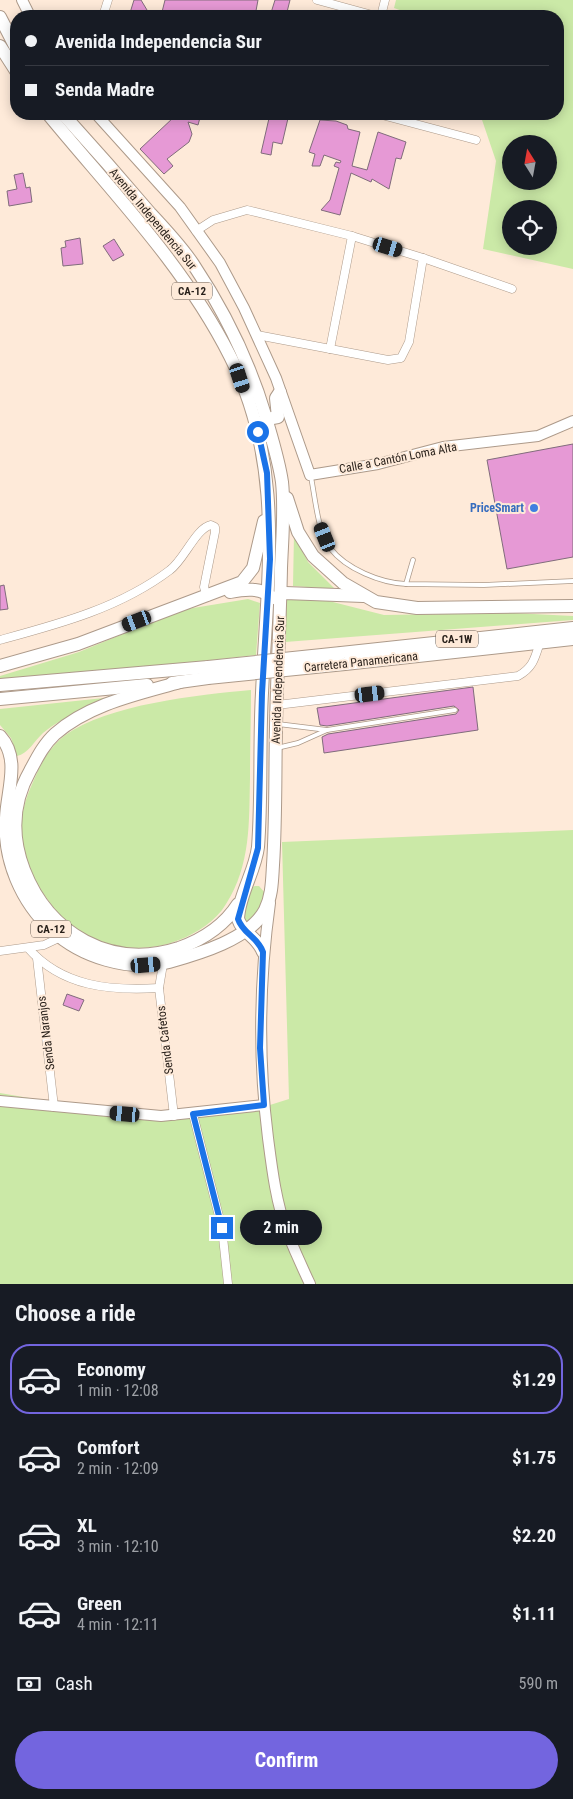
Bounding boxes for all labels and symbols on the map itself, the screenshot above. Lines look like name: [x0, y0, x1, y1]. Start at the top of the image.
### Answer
north arrow: [502, 135, 558, 190]
street label: Avenida Independencia Sur: [107, 165, 200, 273]
car: [371, 235, 404, 259]
road number: CA-12: [172, 282, 212, 300]
car: [228, 361, 251, 395]
route start: [247, 421, 269, 443]
street label: Calle a Cantón Loma Alta: [338, 440, 458, 476]
place label: PriceSmart: [470, 501, 524, 515]
marker: PriceSmart: [528, 502, 540, 514]
car: [312, 520, 337, 554]
car: [120, 609, 153, 633]
street label: Avenida Independencia Sur: [269, 615, 287, 744]
road number: CA-1W: [436, 630, 478, 648]
street label: Carretera Panamericana: [303, 649, 419, 675]
car: [354, 685, 385, 703]
road number: CA-12: [31, 921, 71, 938]
car: [130, 956, 161, 974]
street label: Senda Naranjos: [35, 995, 57, 1071]
street label: Senda Cafetos: [154, 1005, 176, 1075]
car: [109, 1105, 140, 1123]
callout: 2 min: [240, 1210, 322, 1246]
route end: [211, 1217, 233, 1239]

